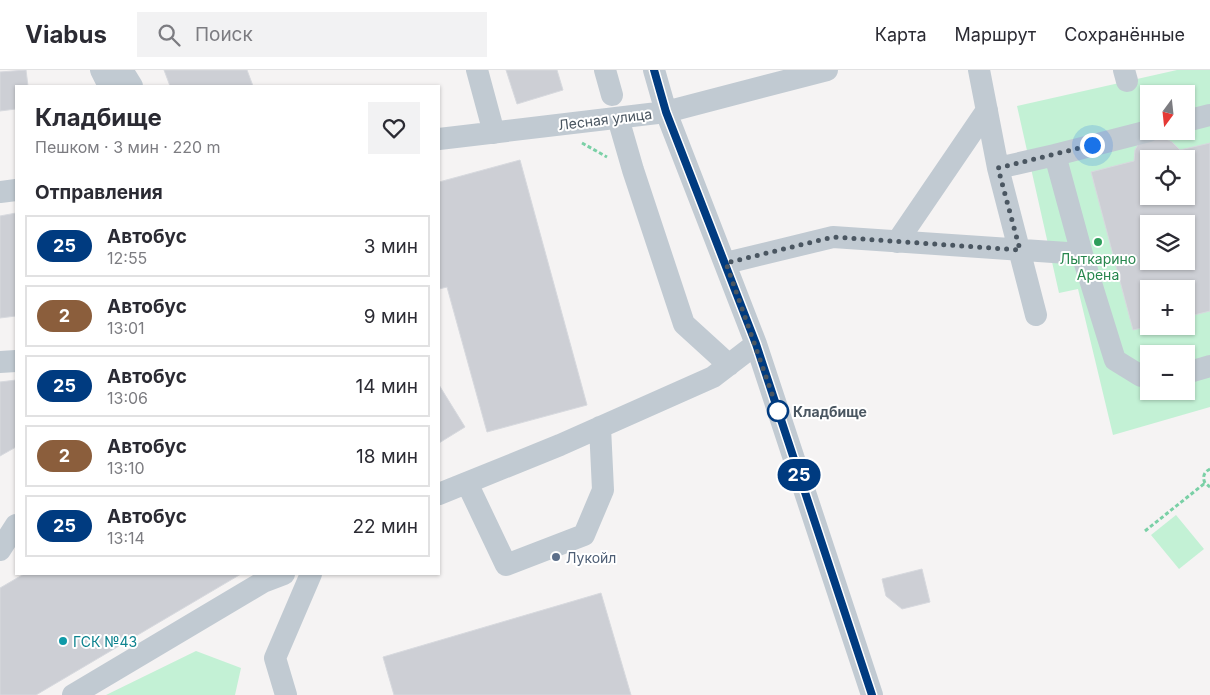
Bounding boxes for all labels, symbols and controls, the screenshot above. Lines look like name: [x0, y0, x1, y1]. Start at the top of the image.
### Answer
search box: [137, 12, 487, 57]
text: Viabus: [25, 20, 107, 49]
icon: search: [155, 21, 183, 49]
text: Поиск: [195, 23, 253, 46]
text: Карта: [875, 24, 927, 45]
text: Маршрут: [955, 24, 1036, 45]
text: Сохранённые: [1064, 24, 1185, 45]
north arrow: [1140, 85, 1195, 140]
map controls: [1140, 85, 1195, 400]
button: heart: [368, 102, 420, 154]
text: Кладбище: [35, 103, 162, 132]
street label: Лесная улица: [557, 105, 653, 133]
your location: [1080, 133, 1105, 158]
text: Пешком · 3 мин · 220 m: [35, 137, 221, 157]
button: locate: [1140, 150, 1195, 205]
text: Отправления: [35, 181, 163, 204]
button: layers: [1140, 215, 1195, 270]
text: Автобус: [107, 225, 187, 248]
text: 25: [53, 235, 76, 256]
text: 3 мин: [364, 235, 418, 258]
marker: Лыткарино Арена: [1092, 236, 1104, 248]
text: 12:55: [107, 248, 147, 268]
place label: Лыткарино Арена: [1060, 250, 1136, 283]
button: +: [1140, 280, 1195, 335]
text: Автобус: [107, 295, 187, 318]
text: 2: [59, 305, 70, 326]
text: 9 мин: [364, 305, 418, 328]
text: 13:01: [107, 318, 145, 338]
button: −: [1140, 345, 1195, 400]
text: Автобус: [107, 365, 187, 388]
text: 25: [53, 375, 76, 396]
text: 14 мин: [356, 375, 418, 398]
text: 13:06: [107, 388, 148, 408]
marker: Кладбище: [767, 400, 789, 422]
place label: Кладбище: [793, 403, 867, 420]
text: Автобус: [107, 435, 187, 458]
text: 2: [59, 445, 70, 466]
text: 18 мин: [356, 445, 418, 468]
text: 13:10: [107, 458, 145, 478]
line badge: 25: [776, 459, 822, 491]
text: 25: [788, 464, 810, 485]
text: Автобус: [107, 505, 187, 528]
text: 25: [53, 515, 76, 536]
text: 22 мин: [352, 515, 418, 538]
text: 13:14: [107, 528, 145, 548]
place label: Лукойл: [566, 549, 616, 566]
marker: Лукойл: [550, 551, 562, 563]
place label: ГСК №43: [73, 633, 137, 650]
marker: ГСК №43: [57, 635, 69, 647]

